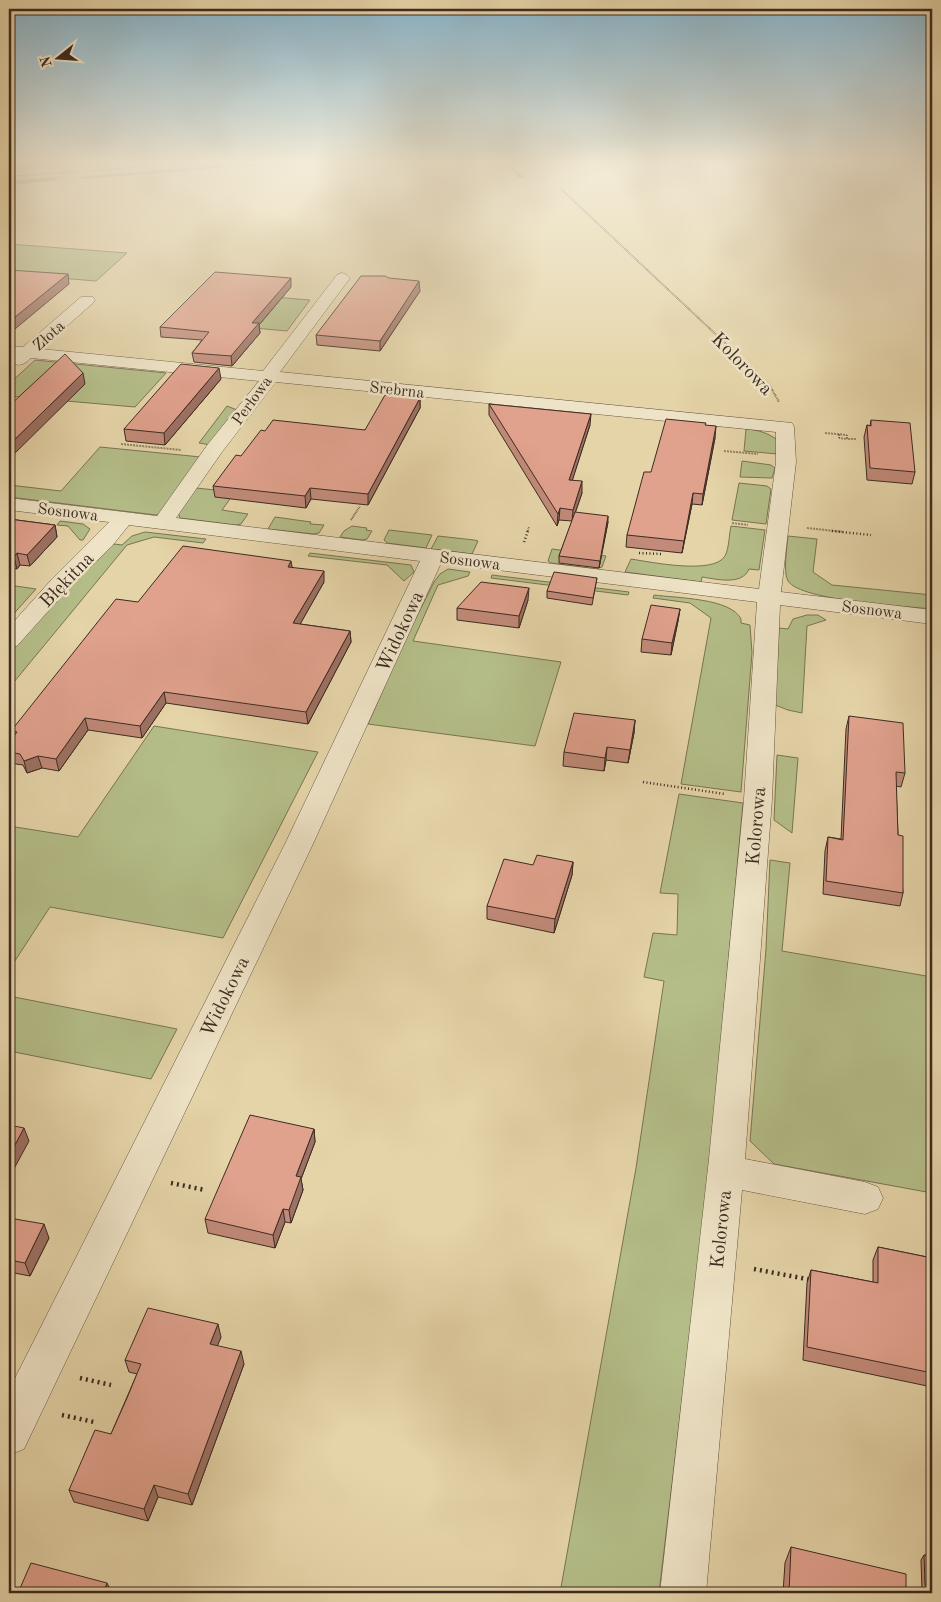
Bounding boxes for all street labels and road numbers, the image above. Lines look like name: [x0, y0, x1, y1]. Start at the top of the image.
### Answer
street label: Złota: [30, 318, 68, 355]
street label: Kolorowa: [707, 330, 776, 400]
street label: Perłowa: [230, 374, 276, 428]
street label: Srebrna: [369, 380, 425, 402]
street label: Sosnowa: [37, 501, 99, 525]
street label: Błękitna: [37, 549, 99, 612]
street label: Sosnowa: [439, 550, 501, 574]
street label: Widokowa: [374, 588, 428, 675]
street label: Sosnowa: [841, 599, 903, 623]
street label: Kolorowa: [745, 786, 770, 866]
street label: Widokowa: [199, 954, 254, 1040]
street label: Kolorowa: [709, 1188, 736, 1269]

